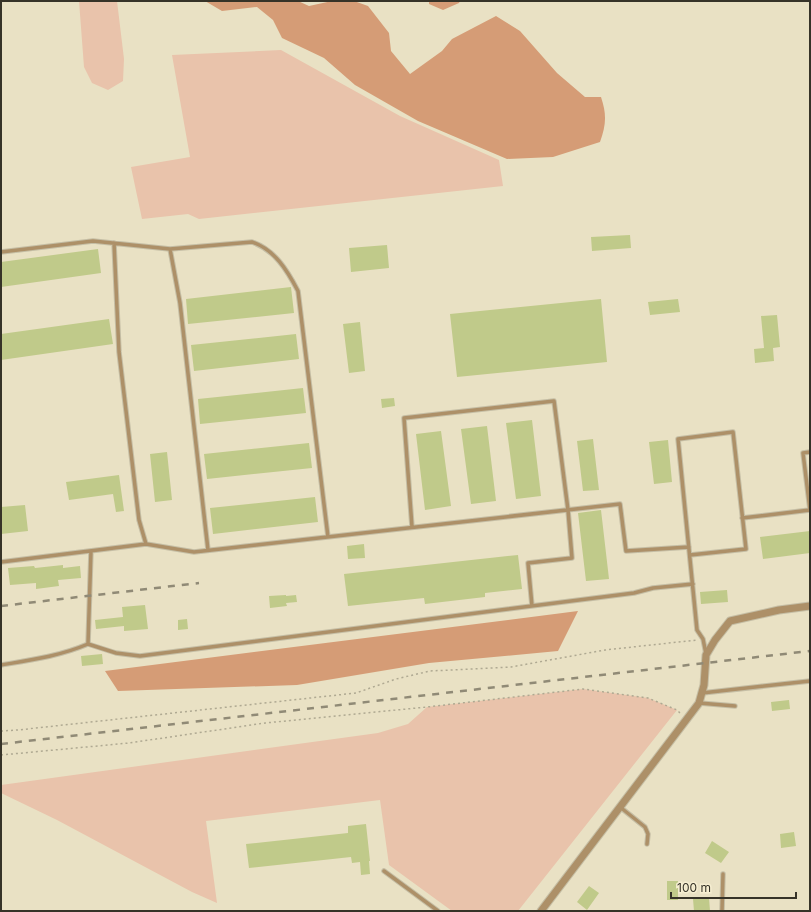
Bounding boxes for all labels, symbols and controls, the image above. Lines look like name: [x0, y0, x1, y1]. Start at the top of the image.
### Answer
scale bar: [671, 874, 796, 900]
text: 100 m: [677, 880, 711, 895]

